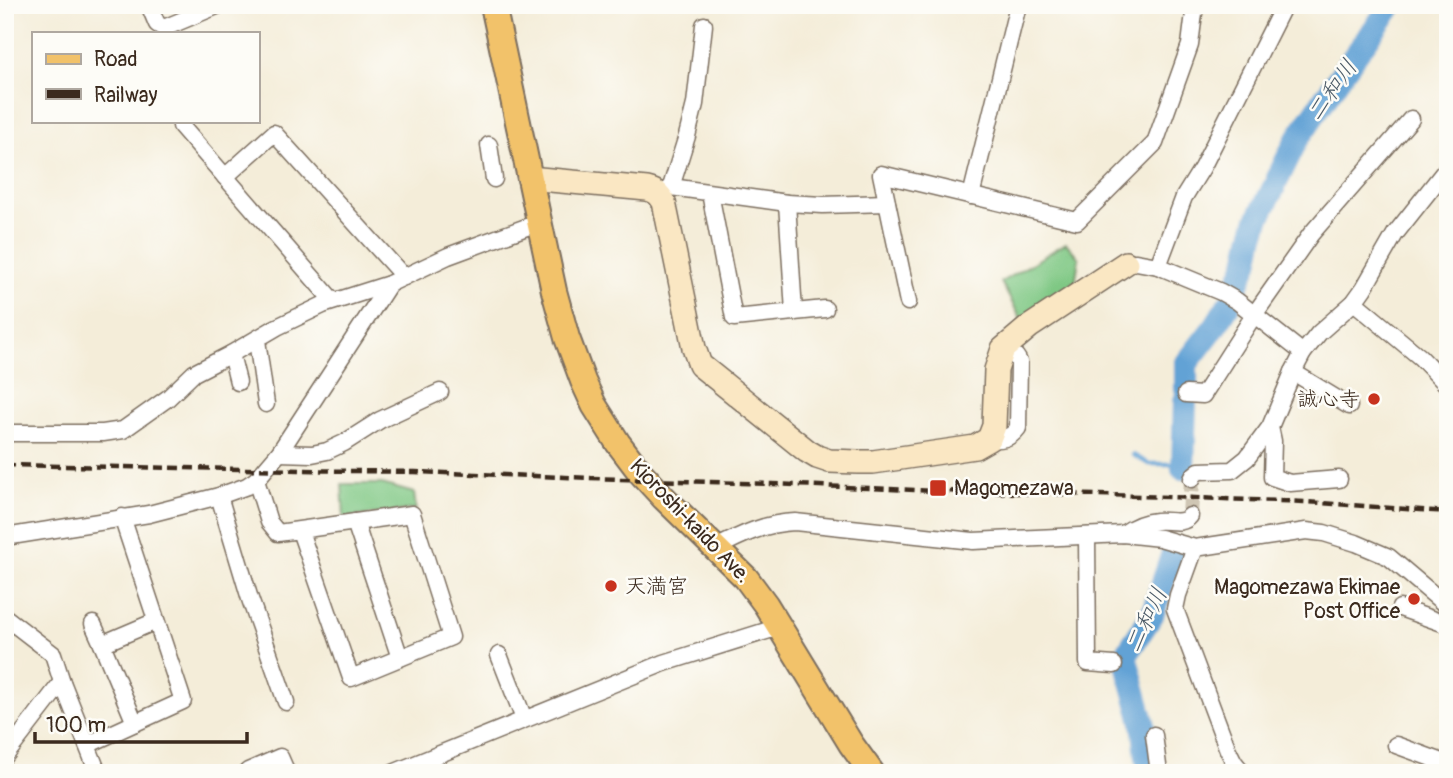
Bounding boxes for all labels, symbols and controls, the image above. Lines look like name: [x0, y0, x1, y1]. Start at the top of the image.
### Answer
legend: [32, 32, 259, 122]
text: Road: [94, 46, 138, 73]
water label: 二和川: [1300, 53, 1364, 127]
text: Railway: [94, 82, 158, 109]
place label: 誠心寺: [1297, 386, 1360, 413]
marker: 誠心寺: [1366, 391, 1382, 407]
street label: Kioroshi-kaido Ave.: [624, 453, 756, 589]
place label: Magomezawa: [954, 475, 1074, 502]
marker: Magomezawa: [928, 478, 948, 498]
place label: 天満宮: [625, 573, 688, 600]
place label: Magomezawa Ekimae Post Office: [1214, 574, 1401, 625]
marker: 天満宮: [603, 578, 619, 594]
water label: 二和川: [1118, 583, 1174, 657]
marker: Magomezawa Ekimae Post Office: [1406, 591, 1422, 607]
scale bar: [35, 701, 247, 745]
text: 100 m: [46, 712, 106, 739]

